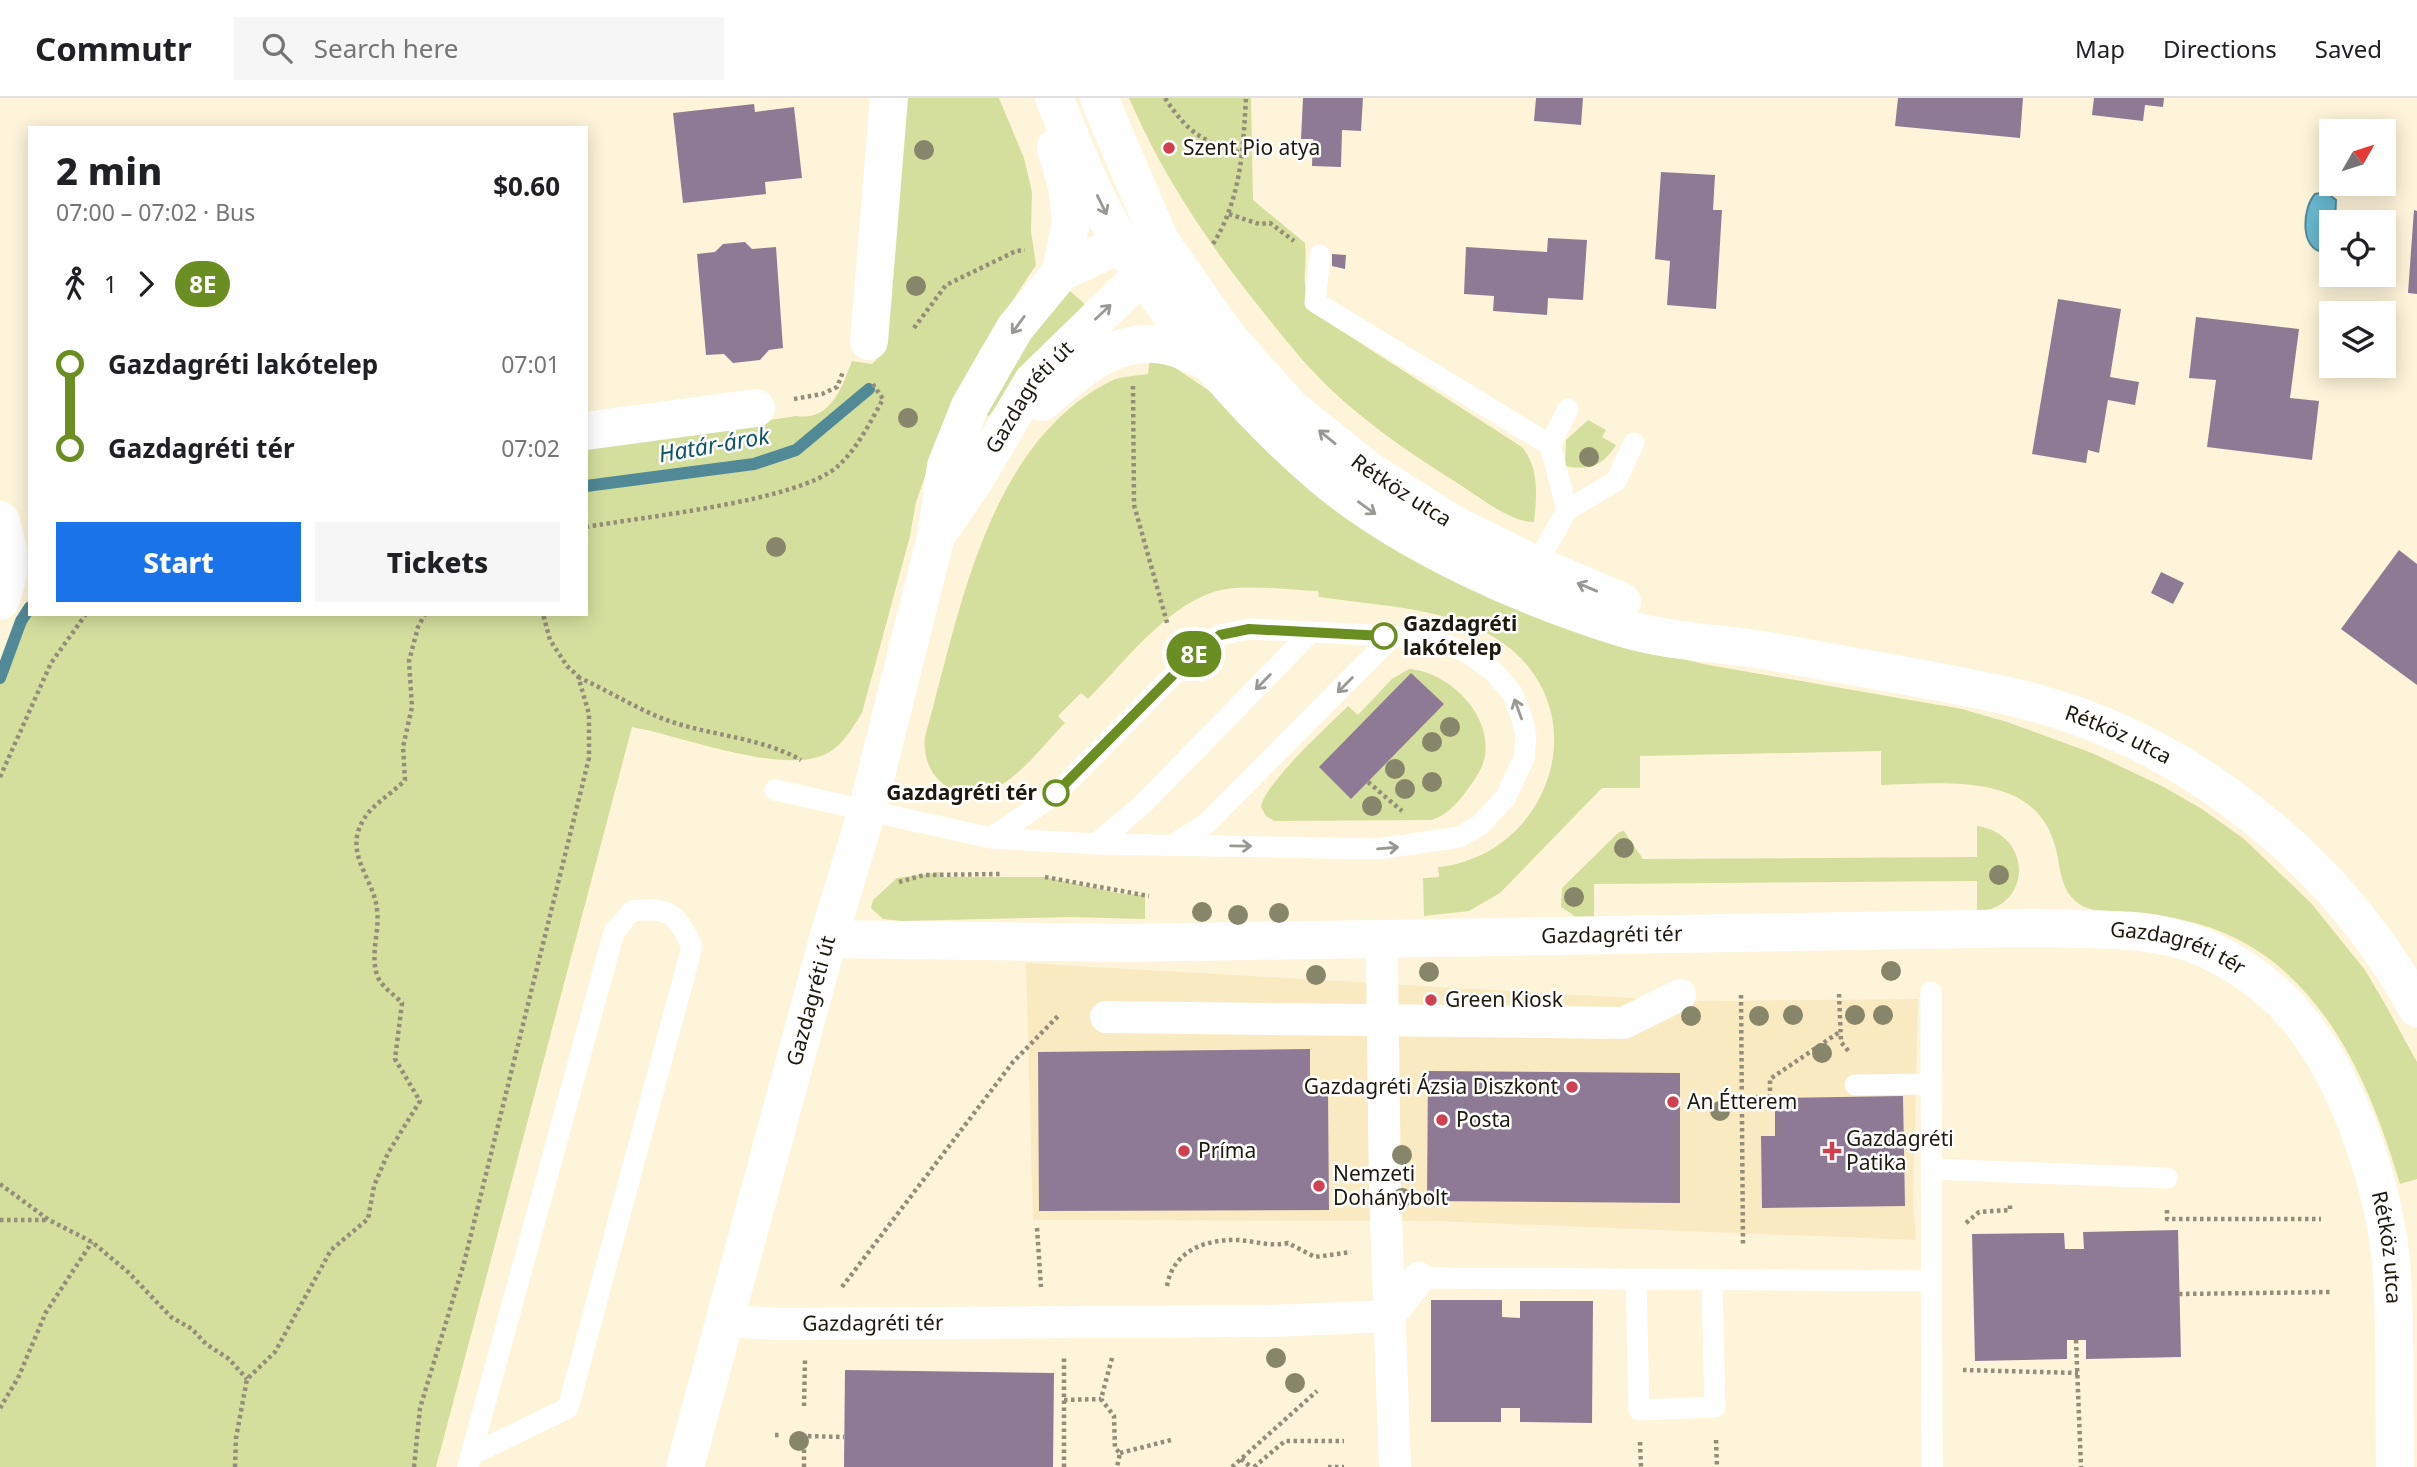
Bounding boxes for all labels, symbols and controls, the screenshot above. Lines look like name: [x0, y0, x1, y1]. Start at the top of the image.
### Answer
search box: [234, 17, 724, 80]
text: Commutr: [35, 26, 192, 71]
icon: search: [258, 29, 296, 67]
text: Search here: [314, 30, 458, 66]
text: Map: [2075, 32, 2125, 65]
text: Directions: [2163, 32, 2277, 65]
text: Saved: [2315, 32, 2382, 65]
north arrow: [2319, 119, 2396, 196]
map controls: [2319, 119, 2396, 378]
place label: Szent Pio atya: [1183, 133, 1320, 161]
marker: Szent Pio atya: [1161, 140, 1177, 156]
text: 2 min: [56, 144, 162, 196]
text: $0.60: [493, 168, 560, 204]
one-way arrow: [1095, 194, 1109, 215]
text: 07:00 – 07:02 · Bus: [56, 196, 255, 228]
button: locate: [2319, 210, 2396, 287]
icon: walk: [56, 265, 94, 303]
icon: forward: [127, 265, 165, 303]
text: 8E: [189, 267, 216, 300]
text: 1: [104, 268, 117, 300]
button: layers: [2319, 301, 2396, 378]
one-way arrow: [1094, 304, 1111, 321]
one-way arrow: [1011, 315, 1025, 334]
street label: Gazdagréti út: [978, 334, 1079, 458]
text: Gazdagréti lakótelep: [108, 346, 378, 382]
text: 07:01: [501, 348, 560, 380]
water label: Határ-árok: [656, 418, 773, 469]
one-way arrow: [1319, 429, 1337, 445]
text: Gazdagréti tér: [108, 430, 295, 466]
text: 07:02: [501, 432, 560, 464]
street label: Rétköz utca: [1346, 447, 1457, 532]
one-way arrow: [1357, 501, 1375, 516]
button: Start: [56, 522, 301, 602]
button: Tickets: [315, 522, 560, 602]
one-way arrow: [1576, 580, 1598, 593]
place label: Gazdagréti lakótelep: [1403, 609, 1517, 661]
marker: Gazdagréti lakótelep: [1371, 623, 1397, 649]
line badge: 8E: [1162, 631, 1226, 677]
text: 8E: [1180, 637, 1208, 670]
one-way arrow: [1254, 673, 1271, 690]
one-way arrow: [1337, 676, 1354, 693]
street label: Rétköz utca: [2061, 698, 2177, 770]
one-way arrow: [1511, 699, 1524, 721]
place label: Gazdagréti tér: [886, 778, 1038, 806]
marker: Gazdagréti tér: [1043, 780, 1069, 806]
one-way arrow: [1229, 839, 1252, 853]
one-way arrow: [1377, 841, 1399, 854]
street label: Gazdagréti tér: [2109, 915, 2252, 981]
street label: Gazdagréti tér: [1541, 919, 1683, 949]
street label: Gazdagréti út: [779, 932, 841, 1069]
place label: Green Kiosk: [1445, 985, 1564, 1013]
marker: Green Kiosk: [1423, 992, 1439, 1008]
place label: Gazdagréti Ázsia Diszkont: [1304, 1072, 1558, 1100]
marker: Gazdagréti Ázsia Diszkont: [1564, 1079, 1580, 1095]
place label: An Étterem: [1687, 1087, 1797, 1115]
marker: An Étterem: [1665, 1094, 1681, 1110]
place label: Posta: [1456, 1105, 1511, 1133]
marker: Posta: [1434, 1112, 1450, 1128]
place label: Gazdagréti Patika: [1846, 1124, 1954, 1176]
place label: Príma: [1198, 1136, 1256, 1164]
marker: Príma: [1176, 1143, 1192, 1159]
marker: Gazdagréti Patika: [1824, 1143, 1840, 1159]
place label: Nemzeti Dohánybolt: [1333, 1159, 1449, 1211]
marker: Nemzeti Dohánybolt: [1311, 1178, 1327, 1194]
street label: Rétköz utca: [2366, 1188, 2408, 1305]
street label: Gazdagréti tér: [802, 1308, 944, 1337]

